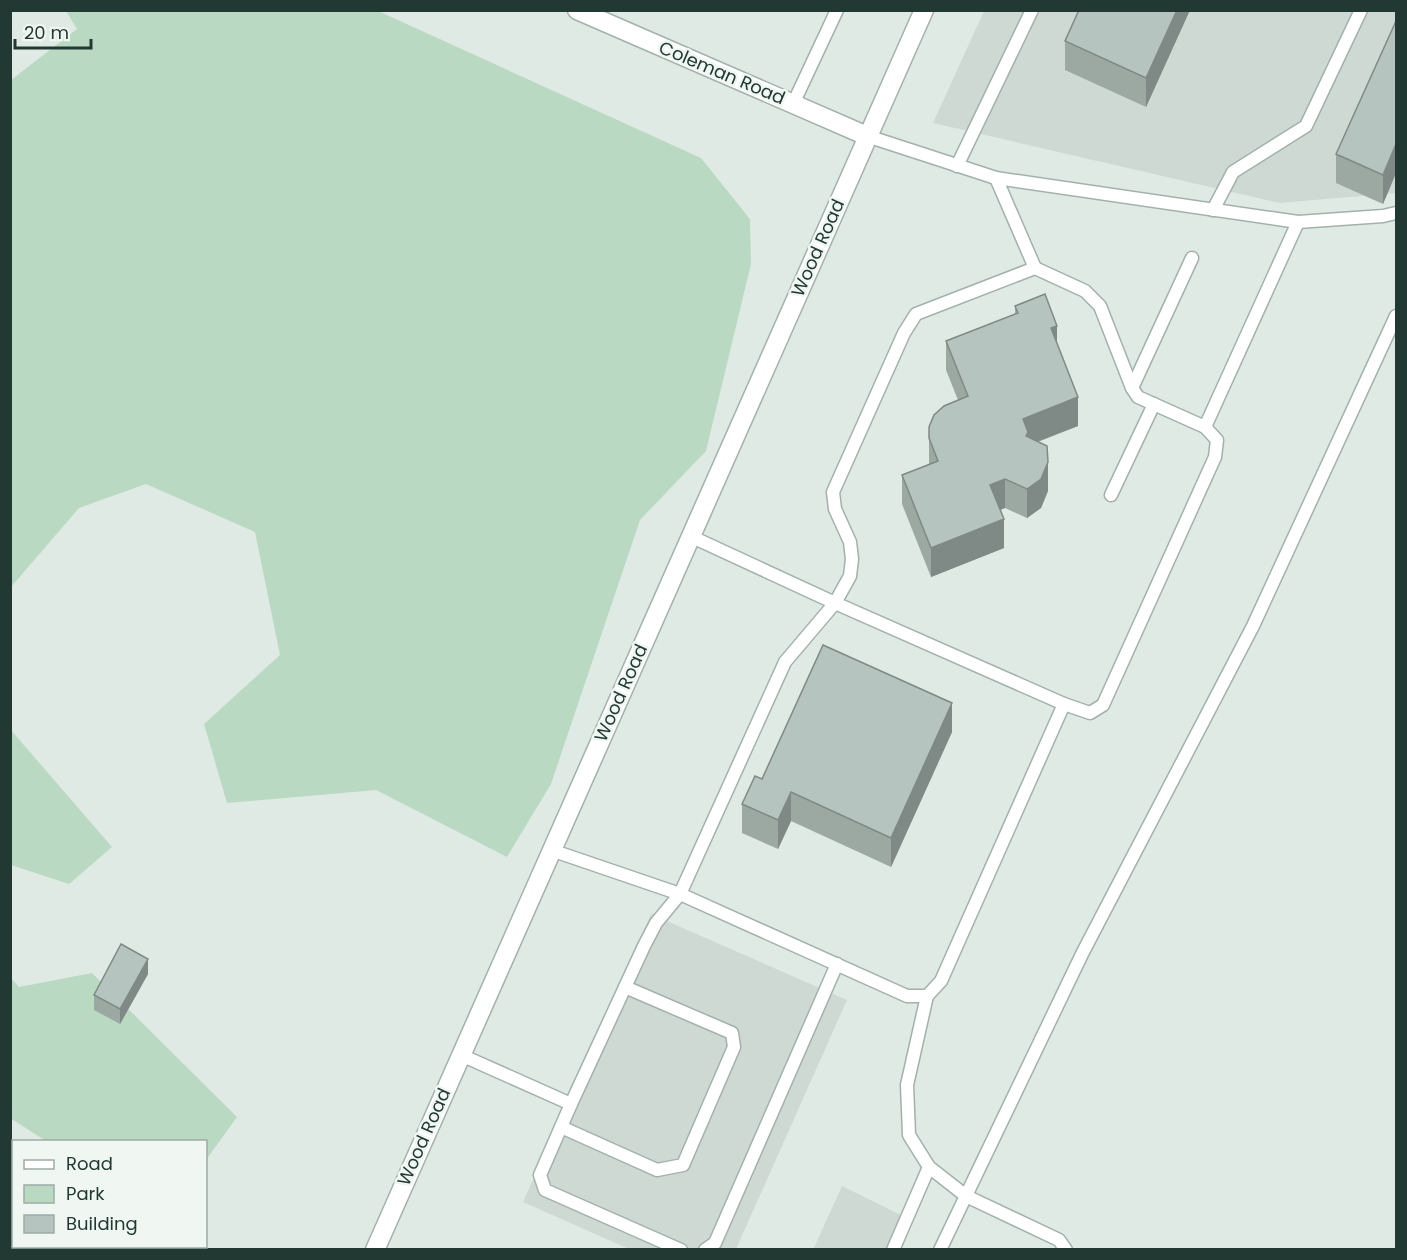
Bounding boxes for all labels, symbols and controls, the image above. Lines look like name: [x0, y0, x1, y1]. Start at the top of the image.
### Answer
scale bar: [15, 12, 92, 50]
text: 20 m: [24, 20, 69, 45]
street label: Coleman Road: [655, 35, 789, 110]
street label: Wood Road: [785, 195, 850, 301]
street label: Wood Road: [588, 640, 653, 746]
street label: Wood Road: [391, 1084, 456, 1190]
legend: [12, 1140, 207, 1248]
text: Road: [66, 1151, 113, 1176]
text: Park: [66, 1181, 105, 1206]
text: Building: [66, 1211, 138, 1236]

